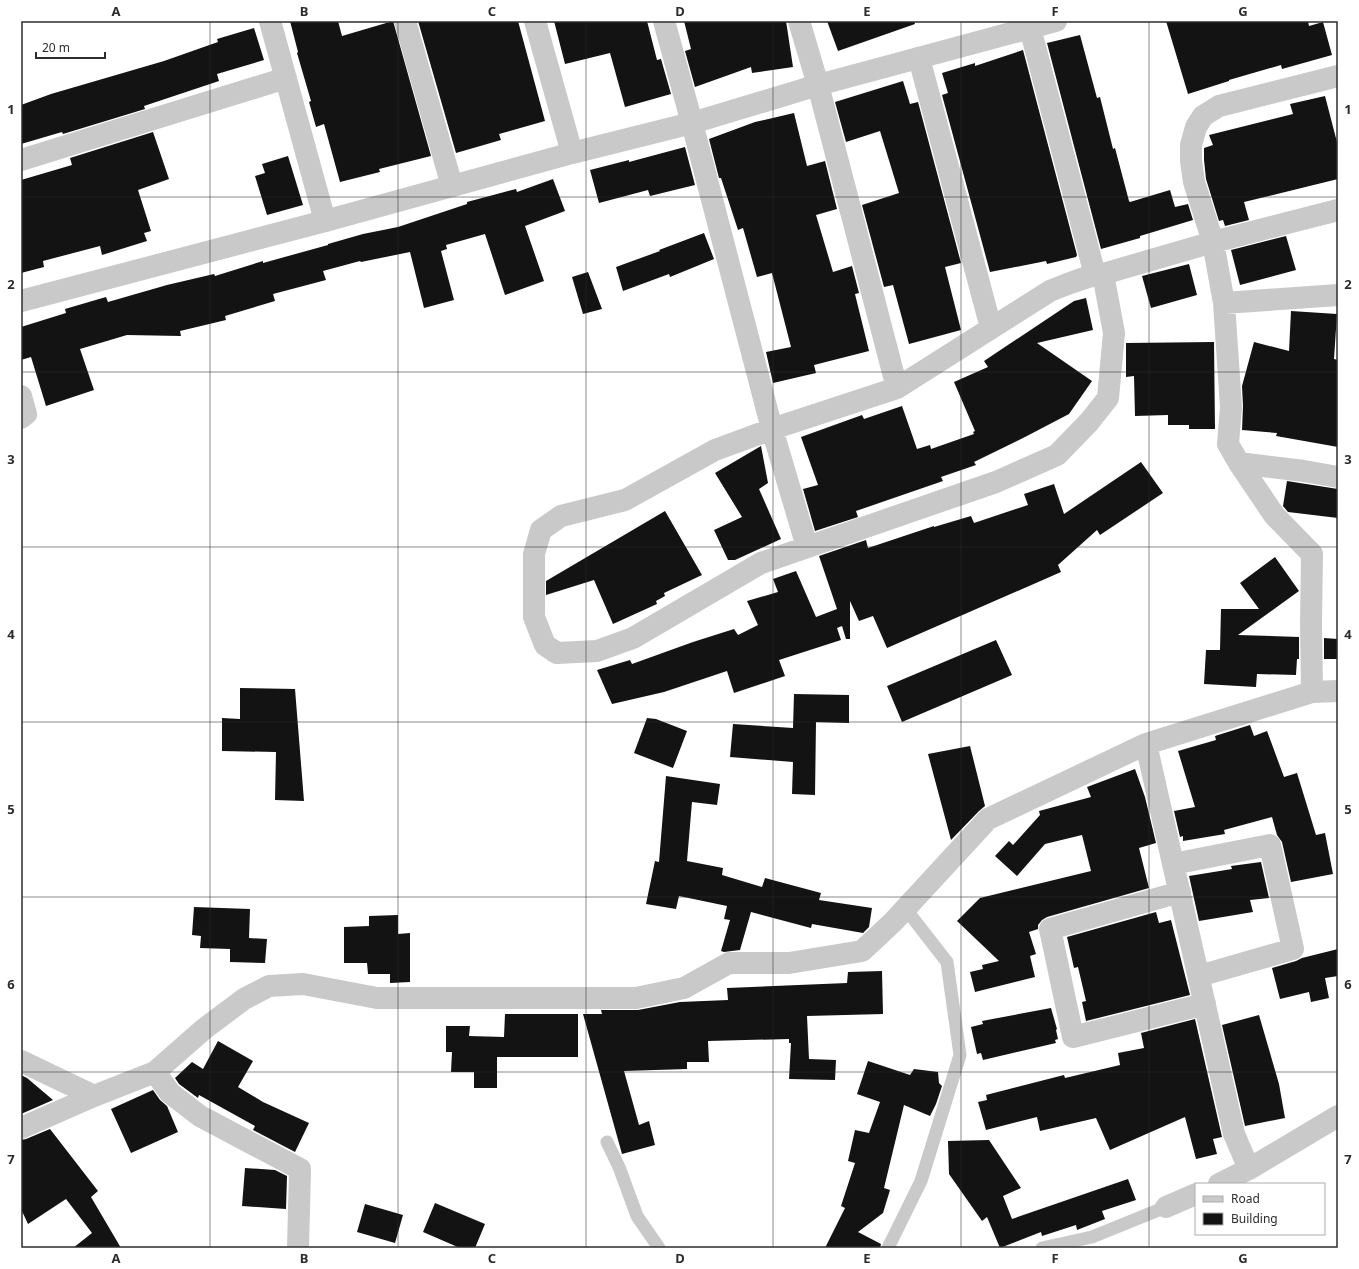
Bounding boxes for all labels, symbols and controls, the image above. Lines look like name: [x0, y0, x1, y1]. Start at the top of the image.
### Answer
text: A: [112, 2, 121, 20]
text: B: [300, 2, 308, 20]
text: C: [488, 2, 496, 20]
text: D: [675, 2, 685, 20]
text: E: [863, 2, 871, 20]
text: F: [1051, 2, 1059, 20]
text: G: [1238, 2, 1248, 20]
scale bar: [36, 34, 105, 60]
text: 20 m: [42, 39, 70, 56]
text: 1: [7, 100, 15, 118]
text: 1: [1344, 100, 1352, 118]
text: 2: [7, 275, 15, 293]
text: 2: [1344, 275, 1352, 293]
text: 3: [7, 450, 15, 468]
text: 3: [1344, 450, 1352, 468]
text: 4: [7, 625, 15, 643]
text: 4: [1344, 625, 1352, 643]
text: 5: [7, 800, 15, 818]
text: 5: [1344, 800, 1352, 818]
text: 6: [7, 975, 15, 993]
text: 6: [1344, 975, 1352, 993]
text: 7: [7, 1150, 15, 1168]
text: 7: [1344, 1150, 1352, 1168]
legend: [1195, 1183, 1325, 1235]
text: Road: [1231, 1190, 1260, 1207]
text: Building: [1231, 1210, 1278, 1227]
text: A: [112, 1249, 121, 1267]
text: B: [300, 1249, 308, 1267]
text: C: [488, 1249, 496, 1267]
text: D: [675, 1249, 685, 1267]
text: E: [863, 1249, 871, 1267]
text: F: [1051, 1249, 1059, 1267]
text: G: [1238, 1249, 1248, 1267]

